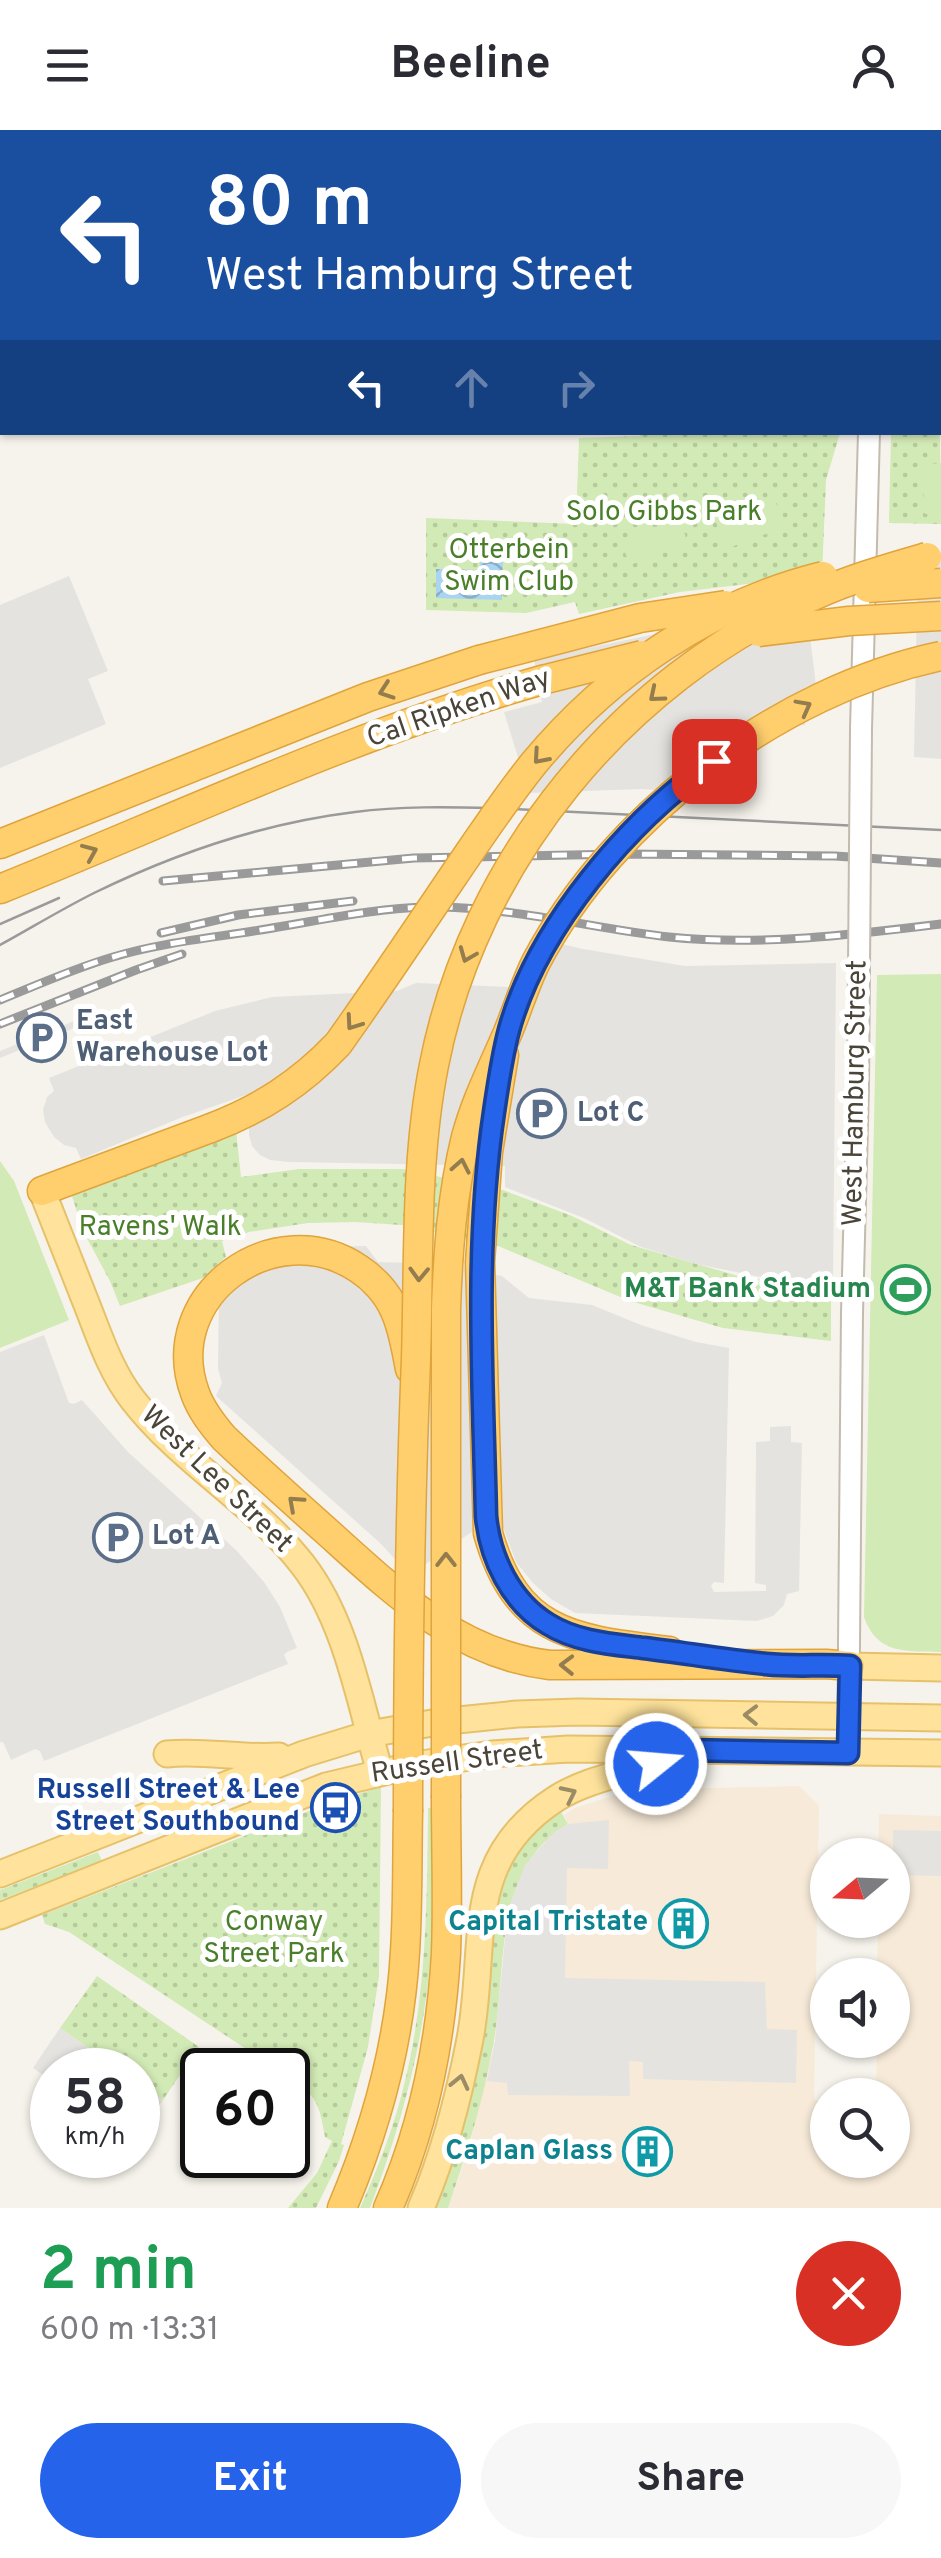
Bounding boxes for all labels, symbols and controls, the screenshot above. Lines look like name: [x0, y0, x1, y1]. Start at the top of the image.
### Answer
text: Beeline: [390, 37, 551, 94]
icon: menu: [40, 38, 95, 93]
icon: person: [846, 38, 901, 93]
text: 80 m: [205, 162, 373, 251]
icon: left: [40, 170, 170, 300]
text: West Hamburg Street: [205, 249, 634, 306]
icon: left: [339, 360, 394, 415]
icon: ahead: [444, 360, 499, 415]
icon: right: [549, 360, 604, 415]
park label: Solo Gibbs Park: [566, 495, 762, 531]
park label: Otterbein Swim Club: [444, 533, 574, 601]
street label: Cal Ripken Way: [362, 661, 556, 757]
one-way arrow: [379, 679, 396, 700]
one-way arrow: [649, 683, 667, 701]
one-way arrow: [793, 700, 811, 719]
pin: [672, 719, 757, 804]
icon: arrive: [687, 734, 742, 789]
one-way arrow: [534, 745, 552, 764]
one-way arrow: [80, 844, 98, 864]
one-way arrow: [459, 945, 479, 963]
street label: West Hamburg Street: [836, 959, 876, 1227]
place label: East Warehouse Lot: [76, 1004, 269, 1072]
one-way arrow: [347, 1011, 365, 1030]
parking icon: East Warehouse Lot: [15, 1012, 67, 1064]
parking icon: Lot C: [516, 1088, 568, 1140]
place label: Lot C: [577, 1096, 644, 1132]
one-way arrow: [450, 1158, 471, 1175]
park label: Ravens' Walk: [78, 1210, 242, 1246]
sports icon: M&T Bank Stadium: [880, 1264, 932, 1316]
one-way arrow: [408, 1267, 429, 1283]
place label: M&T Bank Stadium: [624, 1272, 871, 1308]
street label: West Lee Street: [132, 1398, 300, 1562]
one-way arrow: [288, 1497, 307, 1515]
parking icon: Lot A: [91, 1511, 143, 1563]
place label: Lot A: [152, 1519, 220, 1555]
one-way arrow: [435, 1552, 457, 1568]
one-way arrow: [558, 1654, 574, 1676]
one-way arrow: [743, 1705, 759, 1726]
position arrow: [604, 1712, 708, 1816]
street label: Russell Street: [369, 1733, 545, 1793]
place label: Russell Street & Lee Street Southbound: [37, 1773, 300, 1841]
bus stop icon: Russell Street & Lee Street Southbound: [309, 1781, 361, 1833]
one-way arrow: [559, 1786, 577, 1806]
north arrow: [810, 1838, 910, 1938]
map controls: [810, 1838, 910, 2178]
building icon: Capital Tristate: [657, 1897, 709, 1949]
park label: Conway Street Park: [203, 1905, 345, 1973]
place label: Capital Tristate: [448, 1905, 648, 1941]
button: sound: [810, 1958, 910, 2058]
speed limit sign: 60: [180, 2048, 310, 2178]
text: 58: [64, 2069, 126, 2132]
one-way arrow: [449, 2073, 470, 2090]
button: search: [810, 2078, 910, 2178]
text: km/h: [65, 2122, 125, 2154]
building icon: Caplan Glass: [622, 2126, 674, 2178]
place label: Caplan Glass: [445, 2134, 613, 2170]
text: 2 min: [40, 2235, 197, 2311]
button: close: [796, 2241, 901, 2346]
text: 600 m · 13:31: [40, 2311, 219, 2351]
button: Exit: [40, 2423, 461, 2538]
button: Share: [481, 2423, 901, 2538]

